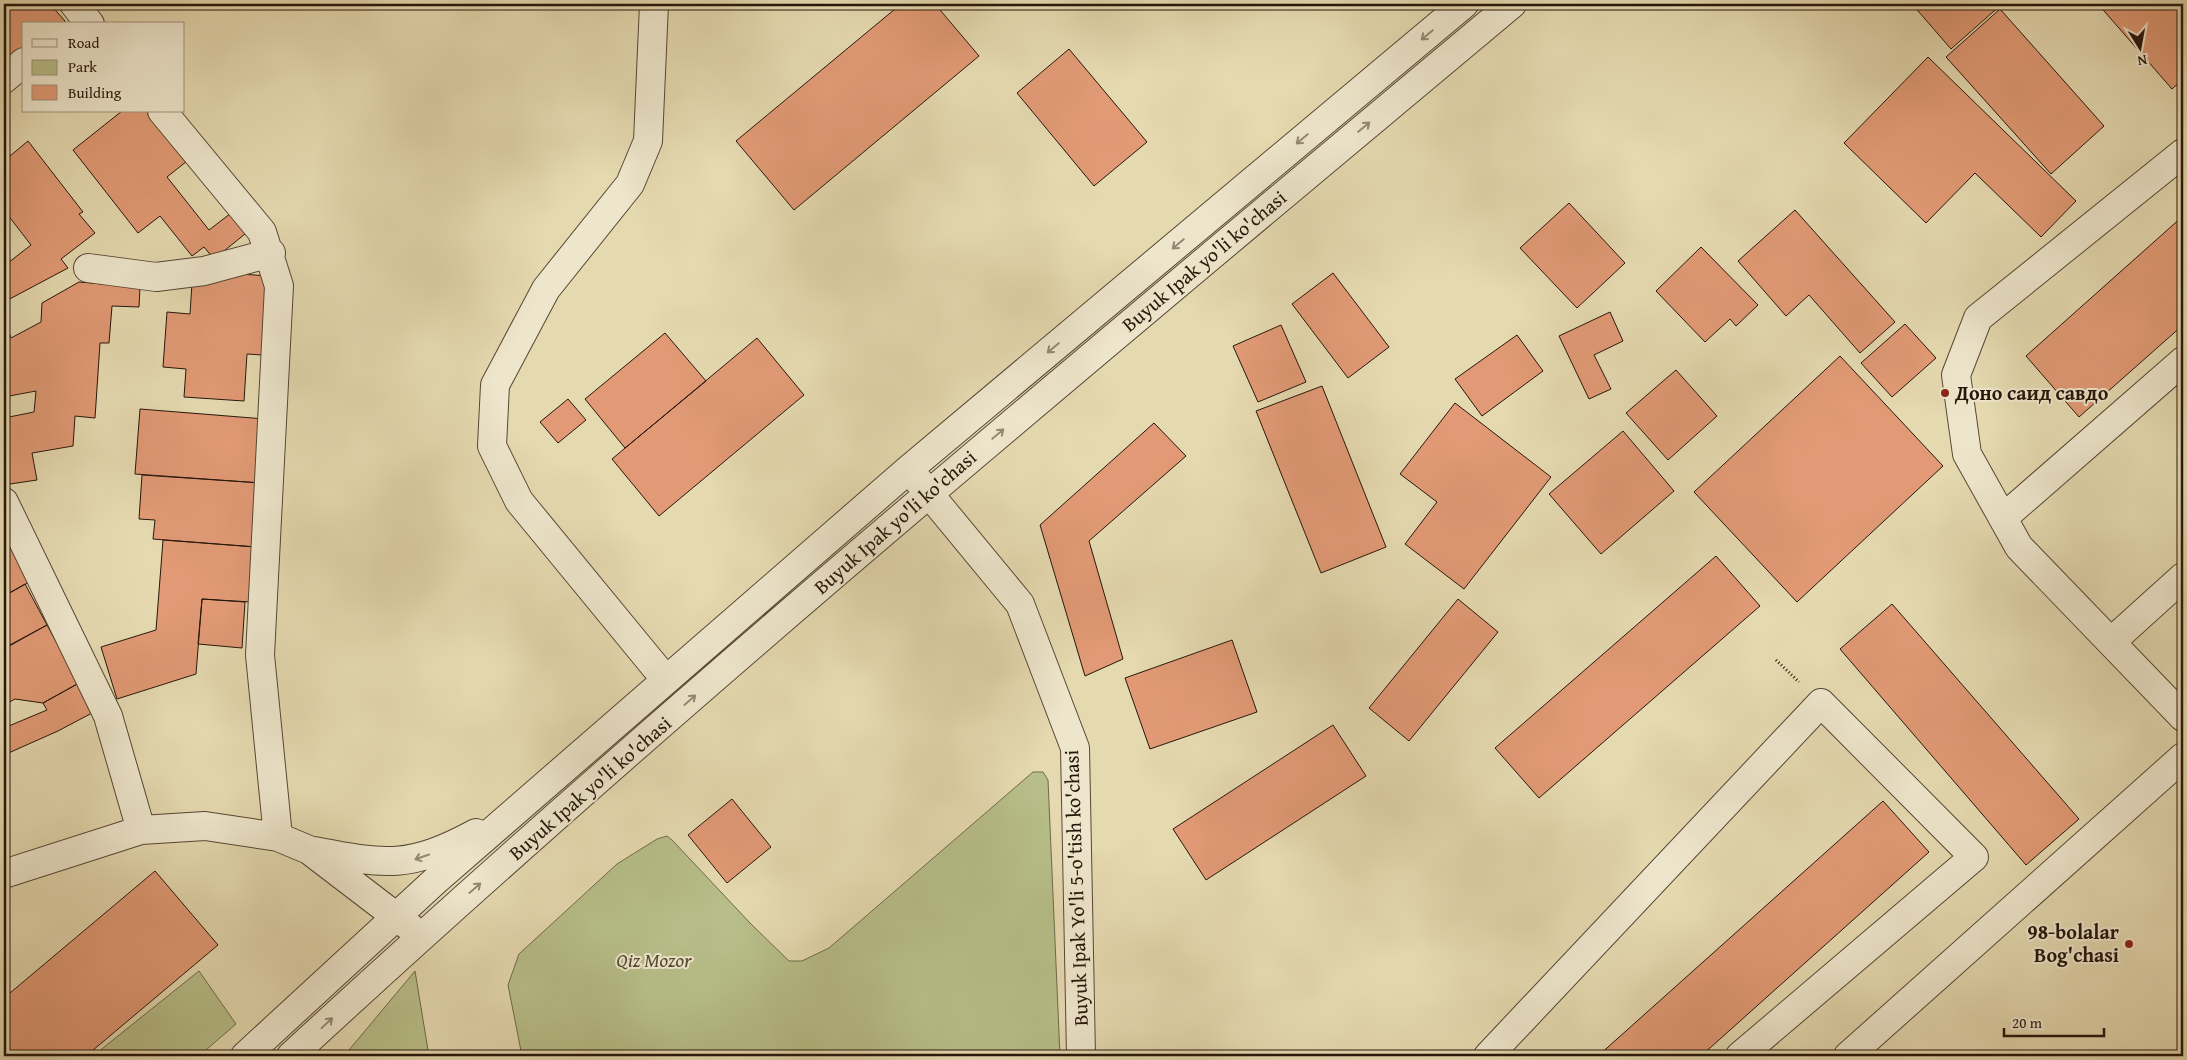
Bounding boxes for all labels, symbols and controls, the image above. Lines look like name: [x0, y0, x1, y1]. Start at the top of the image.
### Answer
legend: [22, 22, 185, 112]
north arrow: [2114, 22, 2164, 72]
one-way arrow: [1421, 29, 1434, 40]
text: Road: [68, 32, 99, 53]
text: N: [2135, 50, 2149, 72]
text: Park: [68, 56, 97, 77]
text: Building: [68, 82, 122, 103]
one-way arrow: [1358, 122, 1371, 133]
one-way arrow: [1296, 134, 1309, 145]
street label: Buyuk Ipak yo'li ko'chasi: [1115, 183, 1293, 338]
one-way arrow: [1172, 238, 1185, 249]
one-way arrow: [1047, 342, 1060, 354]
place label: Доно саид савдо: [1954, 378, 2109, 407]
marker: Доно саид савдо: [1939, 387, 1951, 399]
one-way arrow: [991, 428, 1004, 439]
street label: Buyuk Ipak yo'li ko'chasi: [807, 443, 983, 600]
one-way arrow: [683, 695, 696, 706]
street label: Buyuk Ipak yo'li ko'chasi: [502, 709, 678, 866]
street label: Buyuk Ipak Yo'li 5-o'tish ko'chasi: [1056, 749, 1095, 1027]
one-way arrow: [415, 853, 430, 862]
one-way arrow: [469, 882, 482, 894]
place label: 98-bolalar Bog'chasi: [2027, 917, 2119, 969]
marker: 98-bolalar Bog'chasi: [2123, 938, 2135, 950]
park label: Qiz Mozor: [616, 945, 692, 974]
scale bar: [2004, 1005, 2104, 1037]
text: 20 m: [2012, 1012, 2043, 1033]
one-way arrow: [321, 1017, 334, 1029]

